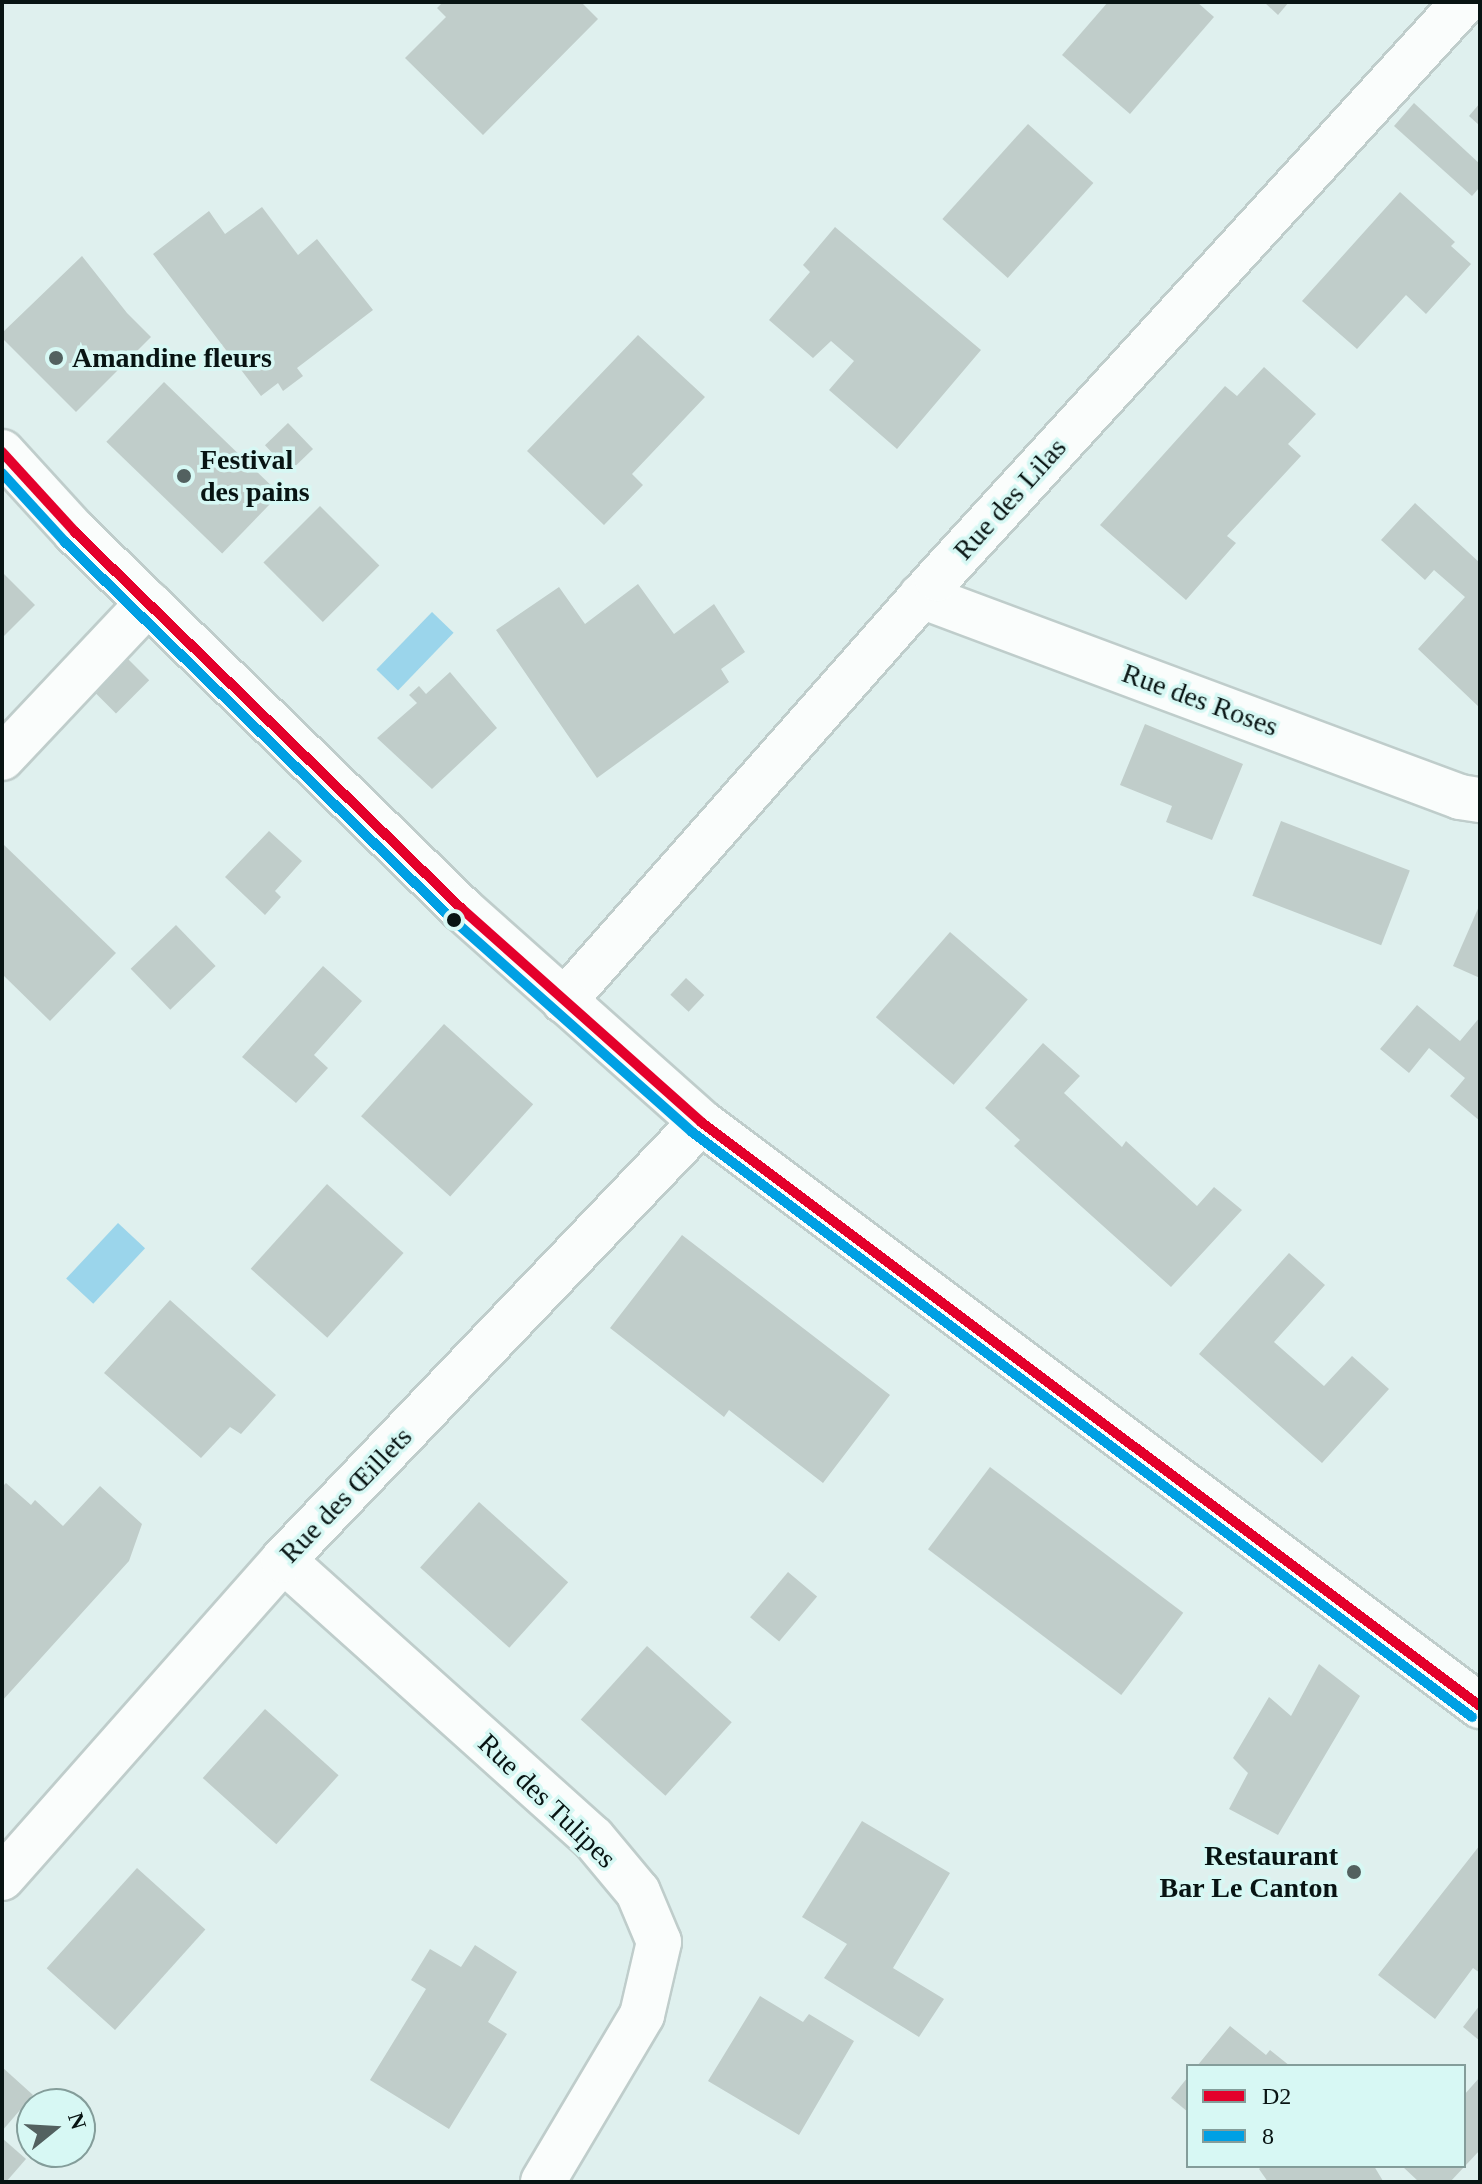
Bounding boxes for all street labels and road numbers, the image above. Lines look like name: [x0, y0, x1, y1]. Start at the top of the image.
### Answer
street label: Rue des Lilas: [947, 431, 1073, 567]
street label: Rue des Roses: [1118, 656, 1282, 744]
street label: Rue des Œillets: [273, 1420, 419, 1570]
street label: Rue des Tulipes: [471, 1727, 623, 1875]

